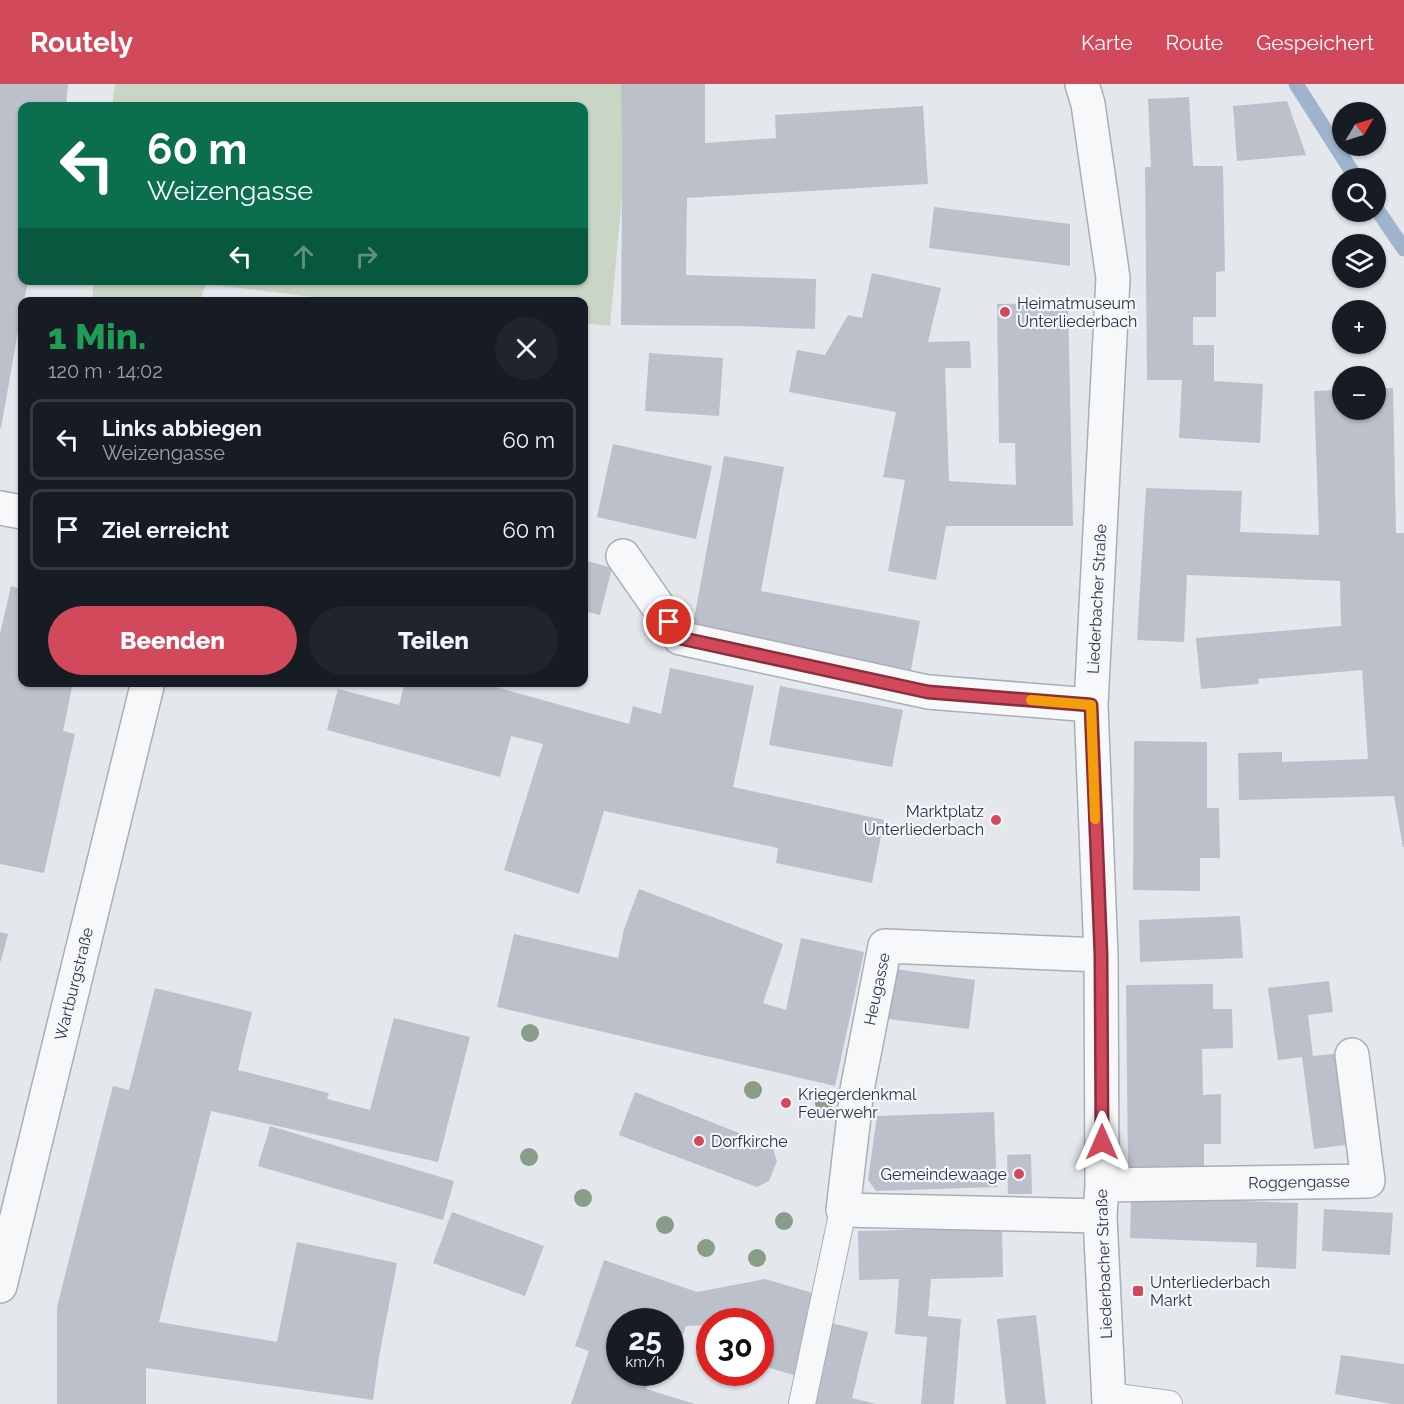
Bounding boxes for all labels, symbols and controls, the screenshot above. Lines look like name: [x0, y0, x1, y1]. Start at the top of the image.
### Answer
text: Routely: [30, 26, 133, 59]
text: Karte: [1081, 30, 1133, 55]
text: Route: [1166, 30, 1223, 55]
text: Gespeichert: [1256, 30, 1374, 55]
north arrow: [1332, 102, 1386, 156]
map controls: [1332, 102, 1386, 420]
text: 60 m: [147, 125, 247, 174]
icon: left: [48, 126, 126, 204]
button: search: [1332, 168, 1386, 222]
text: Weizengasse: [147, 175, 313, 206]
button: layers: [1332, 234, 1386, 288]
icon: left: [224, 240, 257, 273]
icon: ahead: [287, 240, 320, 273]
icon: right: [350, 240, 383, 273]
place label: Heimatmuseum Unterliederbach: [1017, 294, 1137, 331]
button: +: [1332, 300, 1386, 354]
marker: Heimatmuseum Unterliederbach: [998, 305, 1012, 319]
text: 1 Min.: [48, 315, 146, 357]
button: close: [495, 317, 558, 380]
text: 120 m · 14:02: [48, 359, 163, 383]
button: −: [1332, 366, 1386, 420]
text: Links abbiegen: [102, 415, 262, 441]
icon: left: [51, 423, 84, 456]
text: 60 m: [502, 427, 555, 453]
text: Weizengasse: [102, 441, 225, 465]
icon: arrive: [51, 513, 84, 546]
text: Ziel erreicht: [102, 517, 229, 543]
text: 60 m: [502, 517, 555, 543]
street label: Liederbacher Straße: [1084, 524, 1110, 674]
pin: [643, 596, 694, 647]
icon: arrive: [652, 605, 685, 638]
button: Beenden: [48, 606, 297, 675]
button: Teilen: [309, 606, 558, 675]
place label: Marktplatz Unterliederbach: [864, 802, 984, 839]
marker: Marktplatz Unterliederbach: [989, 813, 1003, 827]
street label: Wartburgstraße: [51, 926, 97, 1042]
street label: Heugasse: [860, 951, 894, 1027]
place label: Kriegerdenkmal Feuerwehr: [798, 1085, 917, 1122]
marker: Kriegerdenkmal Feuerwehr: [779, 1096, 793, 1110]
position arrow: [1070, 1110, 1134, 1174]
place label: Dorfkirche: [711, 1132, 788, 1151]
marker: Dorfkirche: [692, 1134, 706, 1148]
place label: Gemeindewaage: [881, 1165, 1007, 1184]
marker: Gemeindewaage: [1012, 1167, 1026, 1181]
street label: Roggengasse: [1248, 1172, 1350, 1192]
street label: Liederbacher Straße: [1092, 1189, 1116, 1339]
place label: Unterliederbach Markt: [1150, 1273, 1270, 1310]
marker: Unterliederbach Markt: [1131, 1284, 1145, 1298]
speed limit sign: 30: [696, 1308, 774, 1386]
text: 25: [628, 1322, 662, 1357]
text: km/h: [625, 1353, 665, 1371]

